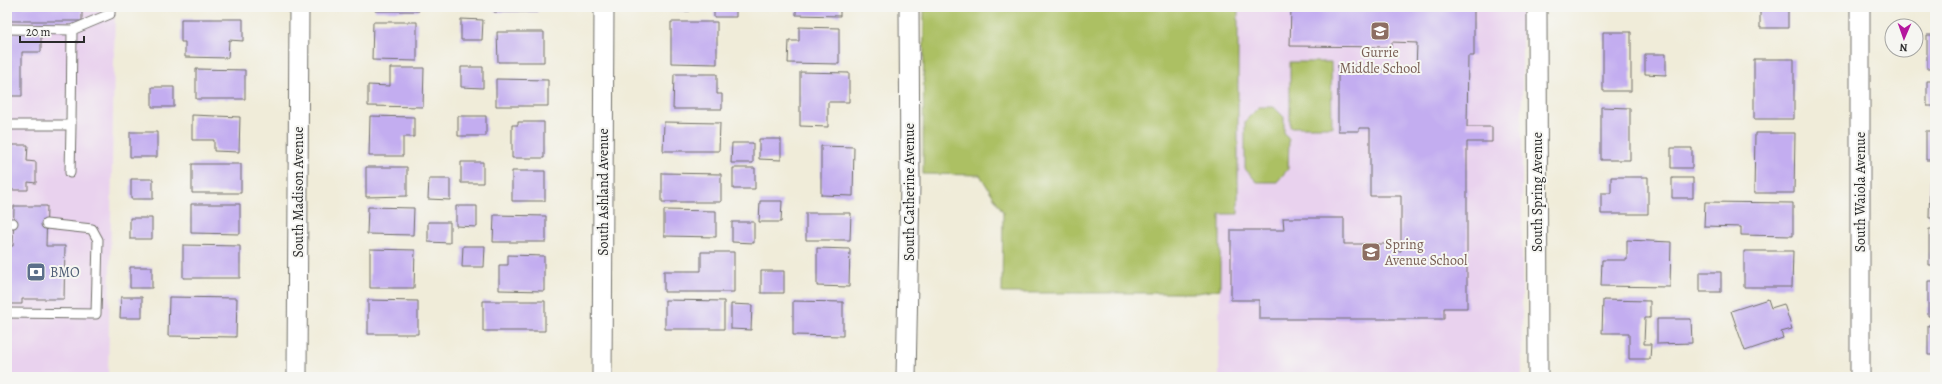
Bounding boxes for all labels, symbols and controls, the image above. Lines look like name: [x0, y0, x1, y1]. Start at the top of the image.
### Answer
scale bar: [20, 18, 84, 44]
north arrow: [1884, 18, 1924, 58]
school or university icon: Gurrie Middle School: [1369, 20, 1391, 42]
text: 20 m: [26, 24, 50, 40]
text: N: [1899, 40, 1908, 55]
place label: Gurrie Middle School: [1339, 43, 1421, 78]
street label: South Catherine Avenue: [900, 123, 919, 261]
street label: South Madison Avenue: [289, 127, 308, 258]
street label: South Ashland Avenue: [594, 128, 613, 256]
street label: South Spring Avenue: [1528, 132, 1547, 252]
street label: South Waiola Avenue: [1851, 132, 1870, 252]
place label: Spring Avenue School: [1384, 235, 1468, 270]
school or university icon: Spring Avenue School: [1360, 241, 1382, 263]
bank icon: BMO: [25, 261, 47, 283]
place label: BMO: [50, 263, 80, 282]

